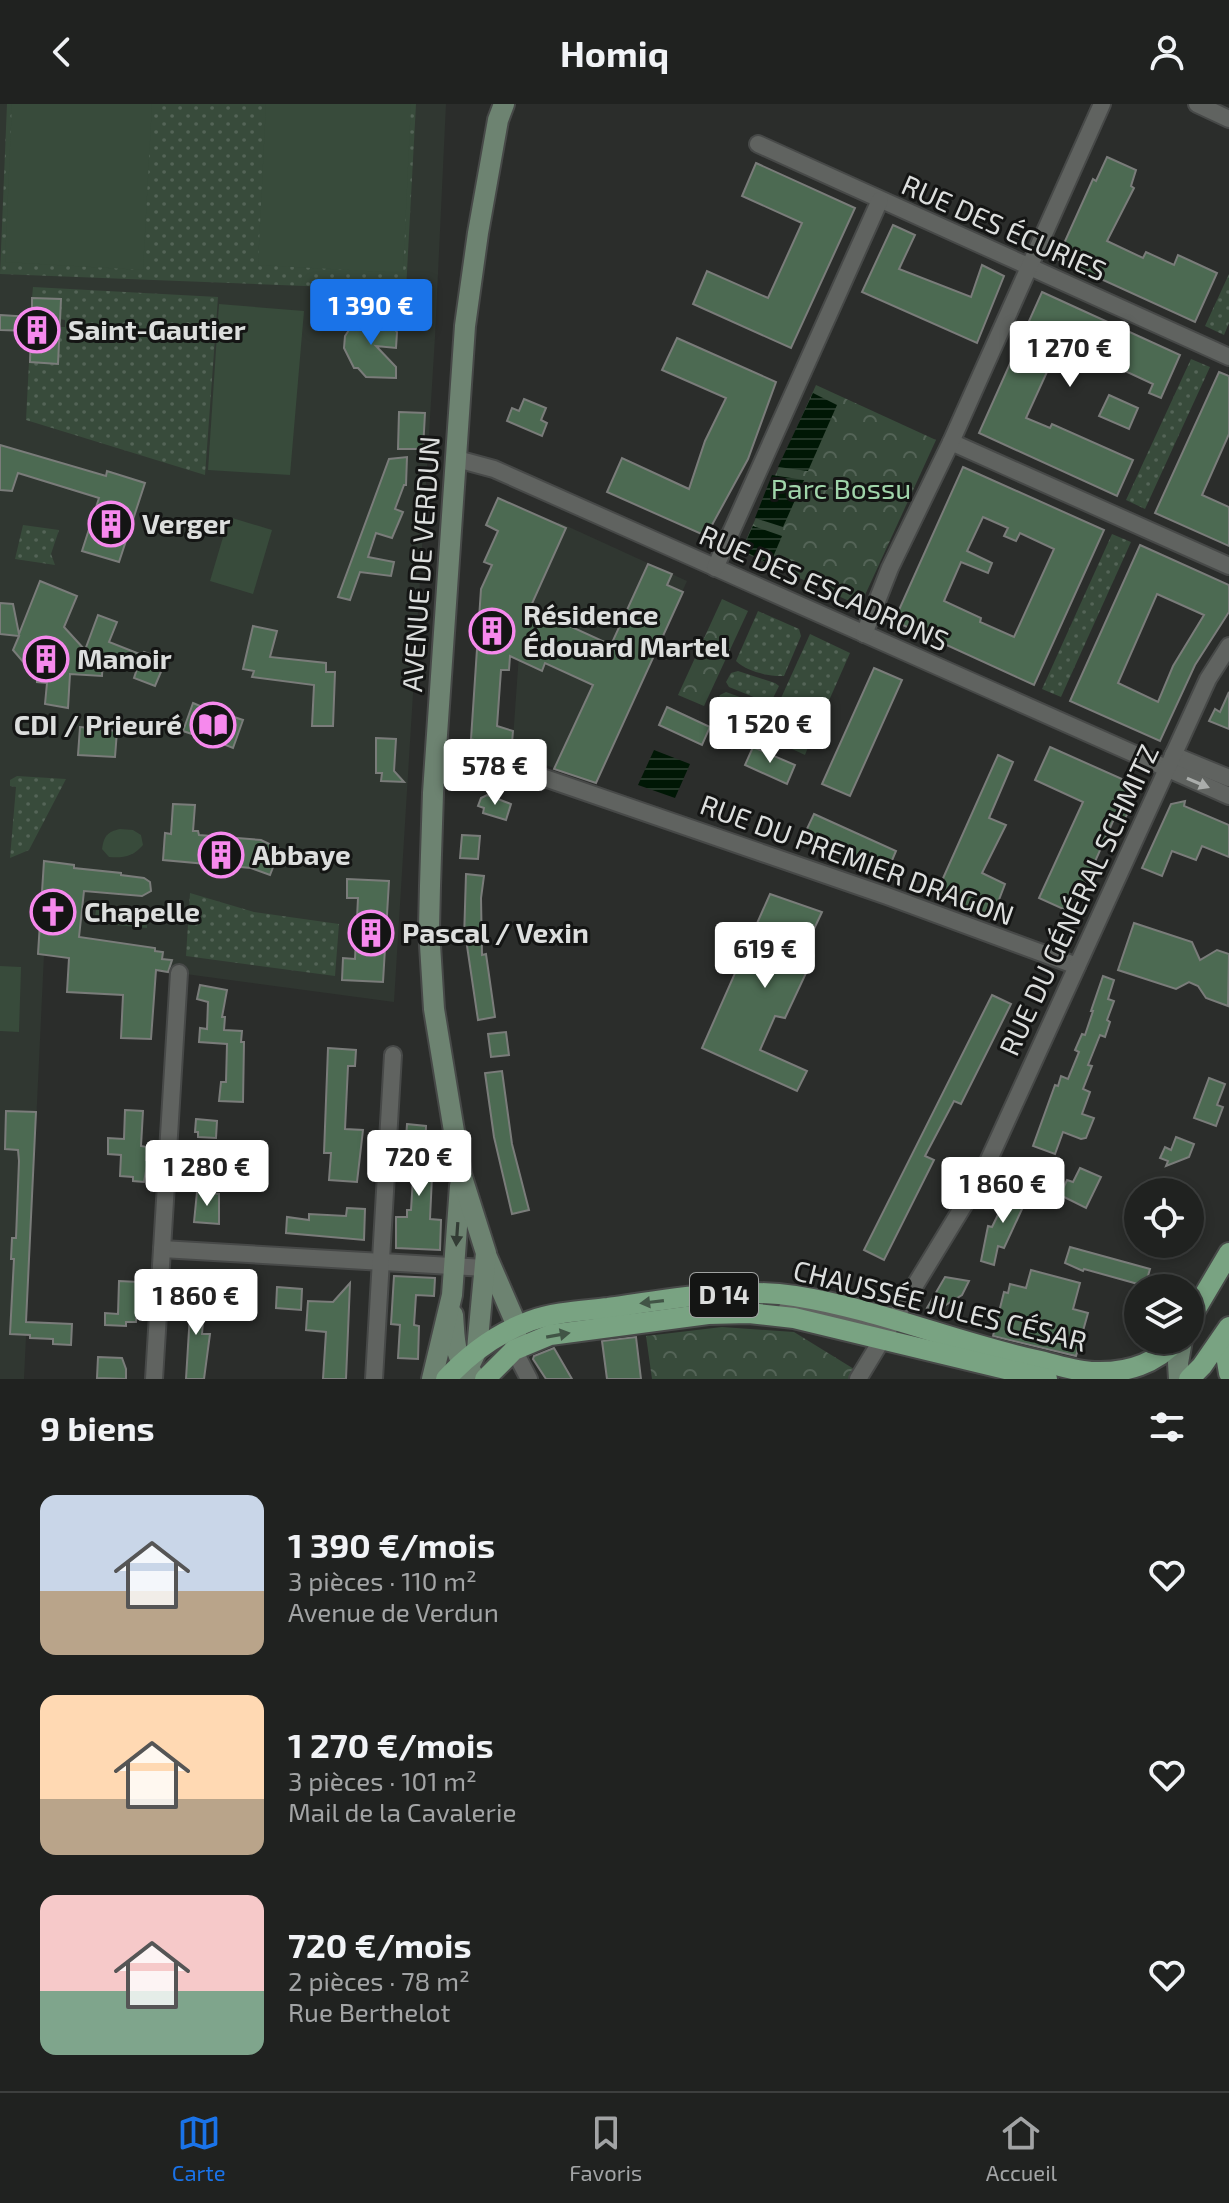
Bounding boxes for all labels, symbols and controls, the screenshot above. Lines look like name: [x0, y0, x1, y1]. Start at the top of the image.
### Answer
icon: back: [40, 30, 84, 74]
icon: person: [1145, 30, 1189, 74]
text: Homiq: [560, 31, 669, 74]
street label: RUE DES ÉCURIES: [897, 167, 1112, 287]
pin: 1 390 €: [297, 279, 445, 347]
text: 1 390 €: [328, 289, 414, 320]
building icon: Saint-Gautier: [13, 306, 61, 354]
place label: Saint-Gautier: [68, 312, 246, 346]
pin: 1 270 €: [996, 321, 1144, 389]
text: 1 270 €: [1028, 331, 1112, 362]
street label: AVENUE DE VERDUN: [394, 435, 446, 693]
park label: Parc Bossu: [771, 471, 911, 505]
building icon: Verger: [87, 500, 135, 548]
place label: Verger: [142, 506, 230, 540]
street label: RUE DES ESCADRONS: [695, 517, 954, 657]
place label: Résidence Édouard Martel: [523, 597, 730, 663]
building icon: Résidence Édouard Martel: [468, 607, 516, 655]
building icon: Manoir: [22, 635, 70, 683]
place label: Manoir: [77, 641, 172, 675]
pin: 1 520 €: [696, 697, 844, 765]
library icon: CDI / Prieuré: [189, 701, 237, 749]
place label: CDI / Prieuré: [14, 707, 182, 741]
text: 1 520 €: [727, 707, 813, 738]
pin: 578 €: [439, 739, 551, 807]
street label: RUE DU GÉNÉRAL SCHMITZ: [991, 739, 1165, 1060]
text: 578 €: [462, 749, 528, 780]
one-way arrow: [1186, 776, 1210, 789]
street label: RUE DU PREMIER DRAGON: [696, 786, 1019, 932]
building icon: Abbaye: [197, 831, 245, 879]
place label: Abbaye: [252, 837, 351, 871]
church icon: Chapelle: [29, 888, 77, 936]
place label: Chapelle: [84, 894, 200, 928]
building icon: Pascal / Vexin: [347, 909, 395, 957]
place label: Pascal / Vexin: [402, 915, 589, 949]
pin: 619 €: [709, 922, 821, 990]
text: 619 €: [733, 932, 797, 963]
pin: 720 €: [363, 1130, 475, 1198]
pin: 1 280 €: [133, 1140, 281, 1208]
text: 720 €: [385, 1140, 453, 1171]
text: 1 280 €: [164, 1150, 250, 1181]
pin: 1 860 €: [929, 1157, 1077, 1225]
text: 1 860 €: [959, 1167, 1047, 1198]
map controls: [1124, 1178, 1204, 1354]
button: locate: [1124, 1178, 1204, 1258]
one-way arrow: [450, 1222, 463, 1247]
street label: CHAUSSÉE JULES CÉSAR: [790, 1252, 1091, 1358]
pin: 1 860 €: [122, 1269, 270, 1337]
road number: D 14: [690, 1273, 758, 1317]
button: layers: [1124, 1274, 1204, 1354]
text: 1 860 €: [152, 1279, 240, 1310]
one-way arrow: [639, 1295, 664, 1308]
one-way arrow: [546, 1328, 571, 1340]
icon: filters: [1145, 1405, 1189, 1449]
text: 9 biens: [40, 1407, 155, 1448]
text: 1 390 €/mois: [288, 1524, 495, 1565]
icon: home: [104, 1527, 200, 1623]
icon: heart: [1145, 1553, 1189, 1597]
text: 3 pièces · 110 m²: [288, 1565, 477, 1596]
text: Avenue de Verdun: [288, 1596, 499, 1627]
text: 1 270 €/mois: [288, 1724, 494, 1765]
icon: home: [104, 1727, 200, 1823]
icon: heart: [1145, 1753, 1189, 1797]
text: 3 pièces · 101 m²: [288, 1765, 477, 1796]
text: Mail de la Cavalerie: [288, 1796, 516, 1827]
text: 720 €/mois: [288, 1924, 471, 1965]
icon: home: [104, 1927, 200, 2023]
icon: heart: [1145, 1953, 1189, 1997]
text: 2 pièces · 78 m²: [288, 1965, 470, 1996]
text: Rue Berthelot: [288, 1996, 451, 2027]
tab: Carte: [172, 2111, 225, 2185]
tab: Favoris: [569, 2111, 642, 2185]
tab: Accueil: [986, 2111, 1057, 2185]

